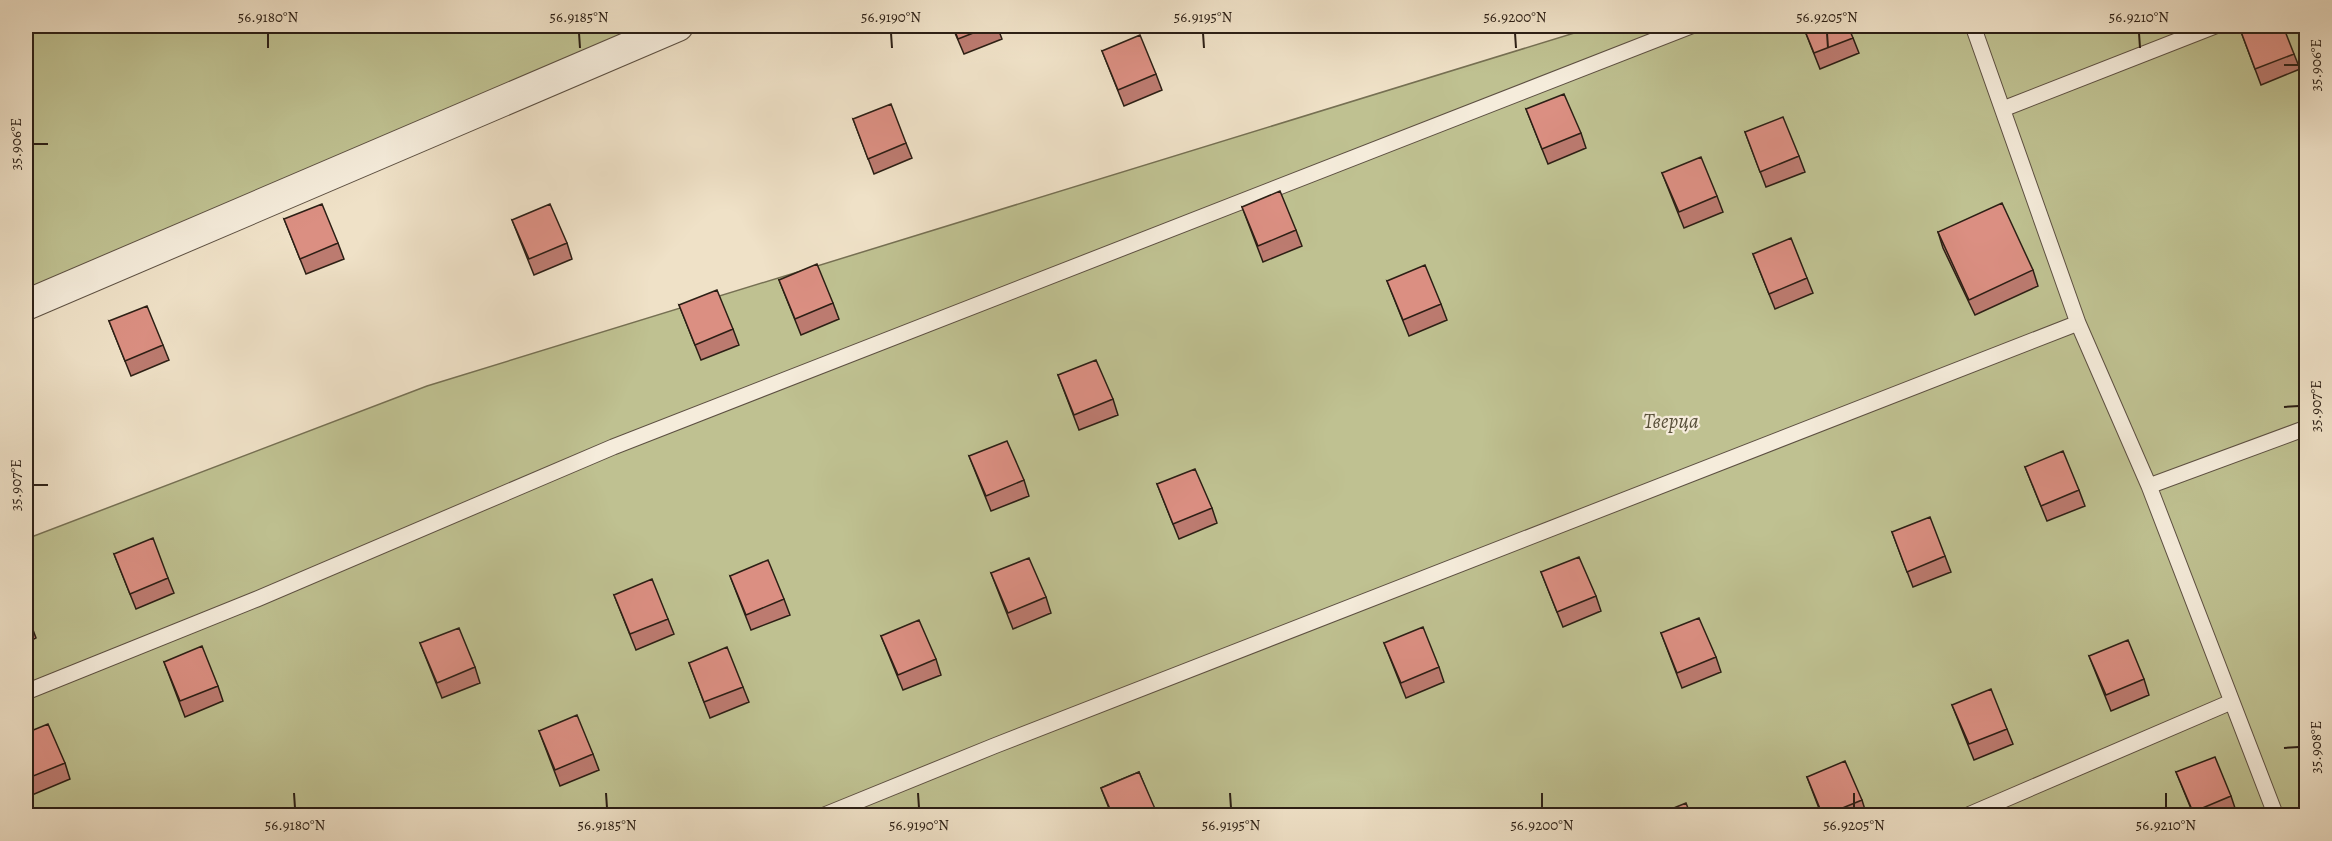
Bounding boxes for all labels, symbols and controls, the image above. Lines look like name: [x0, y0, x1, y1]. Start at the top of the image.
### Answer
text: 56.9180°N: [238, 7, 298, 27]
text: 56.9185°N: [550, 7, 609, 27]
text: 56.9190°N: [861, 7, 921, 27]
text: 56.9195°N: [1174, 7, 1232, 27]
text: 56.9200°N: [1483, 7, 1547, 27]
text: 56.9205°N: [1796, 7, 1858, 27]
text: 56.9210°N: [2109, 7, 2169, 27]
text: 35.906°E: [2306, 39, 2326, 91]
text: 35.906°E: [6, 118, 26, 170]
text: 35.907°E: [2306, 380, 2326, 432]
park label: Тверца: [1643, 407, 1699, 435]
text: 35.907°E: [6, 459, 26, 511]
text: 35.908°E: [2306, 721, 2326, 773]
text: 56.9180°N: [265, 815, 325, 835]
text: 56.9185°N: [578, 815, 637, 835]
text: 56.9190°N: [889, 815, 949, 835]
text: 56.9195°N: [1202, 815, 1260, 835]
text: 56.9200°N: [1510, 815, 1574, 835]
text: 56.9205°N: [1823, 815, 1885, 835]
text: 56.9210°N: [2136, 815, 2196, 835]

